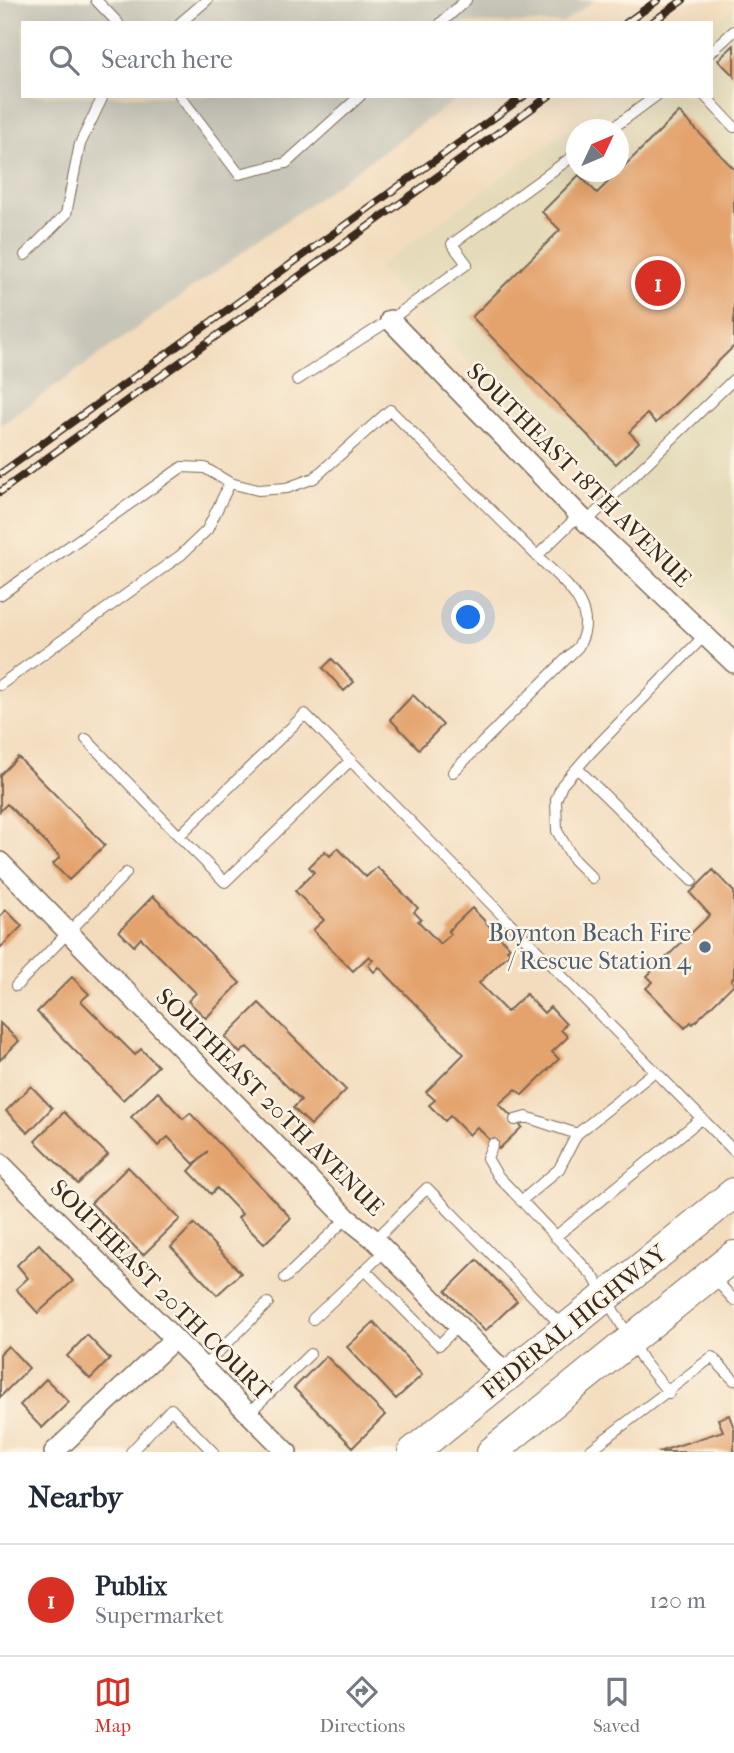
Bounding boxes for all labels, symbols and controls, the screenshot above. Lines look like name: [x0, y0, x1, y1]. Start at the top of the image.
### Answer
search box: [21, 21, 713, 98]
icon: search: [45, 41, 83, 79]
text: Search here: [101, 44, 233, 75]
north arrow: [566, 119, 629, 182]
pin: 1: [635, 257, 681, 309]
street label: SOUTHEAST 18TH AVENUE: [461, 357, 697, 593]
your location: [451, 600, 485, 634]
place label: Boynton Beach Fire / Rescue Station 4: [488, 919, 692, 975]
marker: Boynton Beach Fire / Rescue Station 4: [697, 939, 713, 955]
street label: SOUTHEAST 20TH AVENUE: [150, 982, 390, 1222]
street label: SOUTHEAST 20TH COURT: [45, 1174, 278, 1407]
street label: FEDERAL HIGHWAY: [476, 1238, 673, 1405]
text: Nearby: [28, 1480, 123, 1515]
text: Publix: [95, 1571, 167, 1602]
text: 1: [47, 1587, 55, 1614]
text: 120 m: [649, 1587, 706, 1614]
text: Supermarket: [95, 1602, 224, 1629]
tab: Map: [94, 1673, 132, 1737]
tab: Directions: [320, 1673, 405, 1737]
tab: Saved: [593, 1673, 640, 1737]

